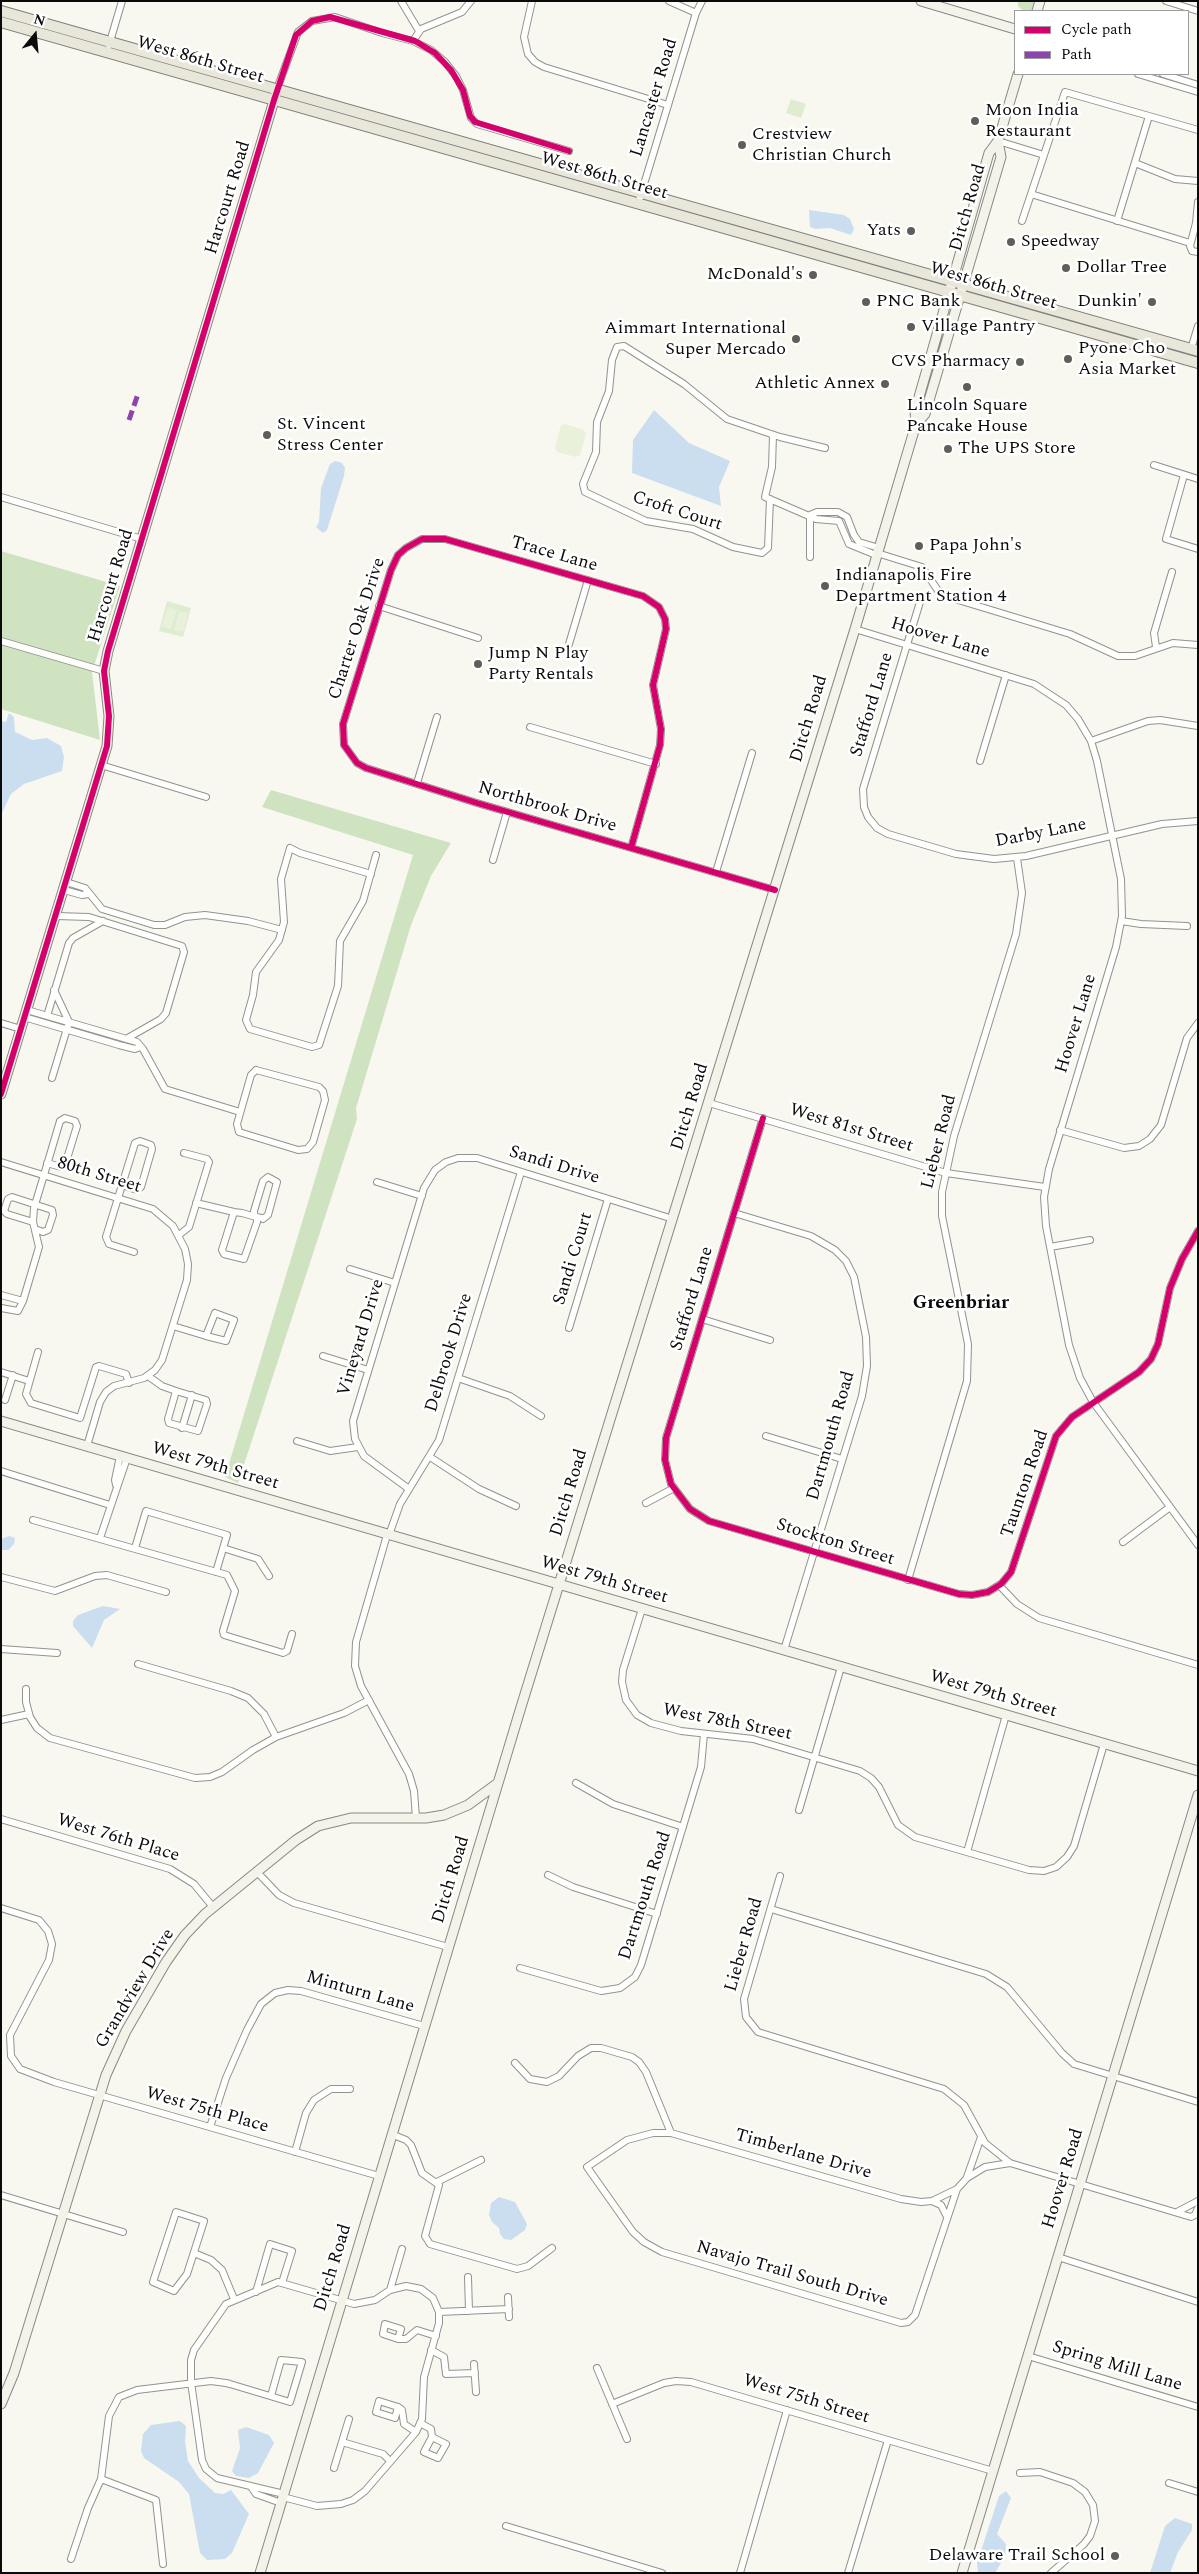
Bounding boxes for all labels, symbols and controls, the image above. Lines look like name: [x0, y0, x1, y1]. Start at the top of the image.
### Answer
text: N: [31, 8, 48, 32]
north arrow: [10, 10, 60, 60]
legend: [1014, 10, 1189, 75]
text: Cycle path: [1061, 18, 1132, 41]
street label: West 86th Street: [134, 33, 266, 89]
street label: Lancaster Road: [627, 36, 683, 160]
text: Path: [1061, 43, 1092, 66]
place label: Moon India Restaurant: [985, 100, 1079, 142]
marker: Moon India Restaurant: [969, 115, 981, 127]
place label: Crestview Christian Church: [752, 124, 892, 166]
street label: Harcourt Road: [201, 139, 257, 257]
marker: Crestview Christian Church: [736, 139, 748, 151]
street label: West 86th Street: [538, 149, 670, 205]
street label: Ditch Road: [946, 162, 992, 254]
place label: Yats: [866, 220, 901, 242]
marker: Yats: [905, 225, 917, 237]
place label: Speedway: [1021, 231, 1099, 253]
marker: Speedway: [1005, 236, 1017, 248]
place label: Dollar Tree: [1076, 257, 1167, 279]
street label: West 86th Street: [927, 259, 1059, 315]
marker: Dollar Tree: [1060, 262, 1072, 274]
place label: McDonald's: [707, 264, 803, 286]
marker: McDonald's: [807, 269, 819, 281]
place label: PNC Bank: [876, 291, 961, 313]
place label: Dunkin': [1077, 291, 1142, 313]
marker: PNC Bank: [860, 296, 872, 308]
marker: Dunkin': [1146, 296, 1158, 308]
place label: Village Pantry: [921, 316, 1035, 338]
place label: Aimmart International Super Mercado: [604, 318, 786, 360]
marker: Village Pantry: [905, 321, 917, 333]
marker: Aimmart International Super Mercado: [790, 333, 802, 345]
place label: Pyone Cho Asia Market: [1078, 338, 1176, 380]
place label: CVS Pharmacy: [891, 351, 1010, 373]
marker: Pyone Cho Asia Market: [1062, 353, 1074, 365]
marker: CVS Pharmacy: [1014, 356, 1026, 368]
place label: Athletic Annex: [754, 373, 875, 395]
marker: Athletic Annex: [879, 378, 891, 390]
marker: Lincoln Square Pancake House: [961, 381, 973, 393]
place label: Lincoln Square Pancake House: [906, 395, 1028, 438]
place label: St. Vincent Stress Center: [277, 414, 384, 456]
marker: St. Vincent Stress Center: [261, 429, 273, 441]
place label: The UPS Store: [958, 438, 1076, 460]
marker: The UPS Store: [942, 443, 954, 455]
street label: Croft Court: [629, 487, 725, 537]
street label: Harcourt Road: [84, 527, 140, 645]
street label: Trace Lane: [508, 532, 600, 578]
place label: Papa John's: [929, 535, 1022, 557]
marker: Papa John's: [913, 540, 925, 552]
street label: Charter Oak Drive: [325, 555, 391, 703]
place label: Indianapolis Fire Department Station 4: [835, 565, 1007, 608]
marker: Indianapolis Fire Department Station 4: [819, 580, 831, 592]
street label: Hoover Lane: [888, 614, 992, 664]
place label: Jump N Play Party Rentals: [488, 643, 594, 686]
street label: Stafford Lane: [847, 650, 899, 760]
marker: Jump N Play Party Rentals: [472, 658, 484, 670]
street label: Ditch Road: [786, 673, 834, 765]
street label: Northbrook Drive: [475, 778, 619, 838]
street label: Darby Lane: [994, 815, 1088, 853]
street label: Hoover Lane: [1052, 972, 1102, 1076]
street label: Ditch Road: [667, 1061, 715, 1153]
street label: Lieber Road: [918, 1092, 962, 1192]
street label: West 81st Street: [787, 1100, 915, 1158]
street label: Sandi Drive: [506, 1142, 602, 1190]
street label: 80th Street: [54, 1153, 144, 1199]
street label: Sandi Court: [550, 1210, 598, 1308]
street label: Stafford Lane: [667, 1244, 719, 1354]
street label: Vineyard Drive: [334, 1277, 390, 1399]
street label: Delbrook Drive: [422, 1291, 478, 1415]
district label: Greenbriar: [913, 1293, 1009, 1315]
street label: Dartmouth Road: [803, 1369, 861, 1503]
street label: Taunton Road: [997, 1427, 1055, 1541]
street label: West 79th Street: [149, 1439, 281, 1495]
street label: Ditch Road: [546, 1447, 594, 1539]
street label: Stockton Street: [773, 1515, 897, 1571]
street label: West 79th Street: [538, 1553, 670, 1609]
street label: West 79th Street: [927, 1667, 1059, 1723]
street label: West 78th Street: [661, 1700, 793, 1746]
street label: West 76th Place: [54, 1810, 182, 1868]
street label: Dartmouth Road: [615, 1829, 677, 1963]
street label: Ditch Road: [428, 1834, 476, 1926]
street label: Lieber Road: [721, 1895, 769, 1995]
street label: Grandview Drive: [92, 1925, 180, 2053]
street label: Minturn Lane: [304, 1967, 416, 2019]
street label: West 75th Place: [143, 2083, 271, 2139]
street label: Timberlane Drive: [732, 2125, 874, 2185]
street label: Hoover Road: [1039, 2126, 1089, 2232]
street label: Ditch Road: [310, 2222, 358, 2314]
street label: Navajo Trail South Drive: [694, 2237, 890, 2313]
street label: Spring Mill Lane: [1049, 2337, 1185, 2397]
street label: West 75th Street: [740, 2371, 872, 2429]
place label: Delaware Trail School: [929, 2545, 1105, 2567]
marker: Delaware Trail School: [1109, 2550, 1121, 2562]

